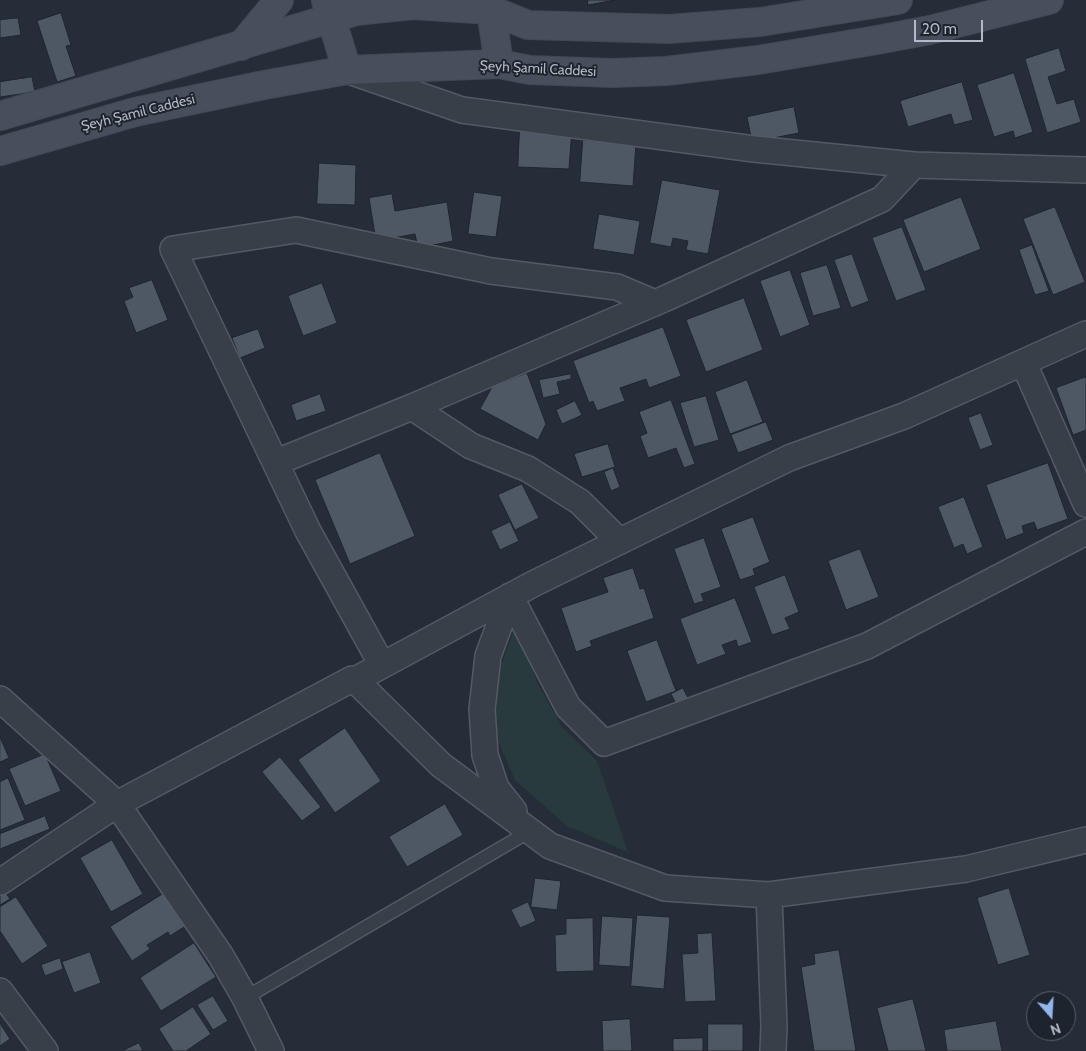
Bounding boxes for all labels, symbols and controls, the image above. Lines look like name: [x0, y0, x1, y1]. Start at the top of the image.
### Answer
scale bar: [916, 10, 985, 42]
text: 20 m: [922, 20, 957, 38]
street label: Şeyh Şamil Caddesi: [479, 58, 597, 80]
street label: Şeyh Şamil Caddesi: [79, 91, 197, 135]
north arrow: [1026, 991, 1076, 1041]
text: N: [1048, 1019, 1063, 1039]

